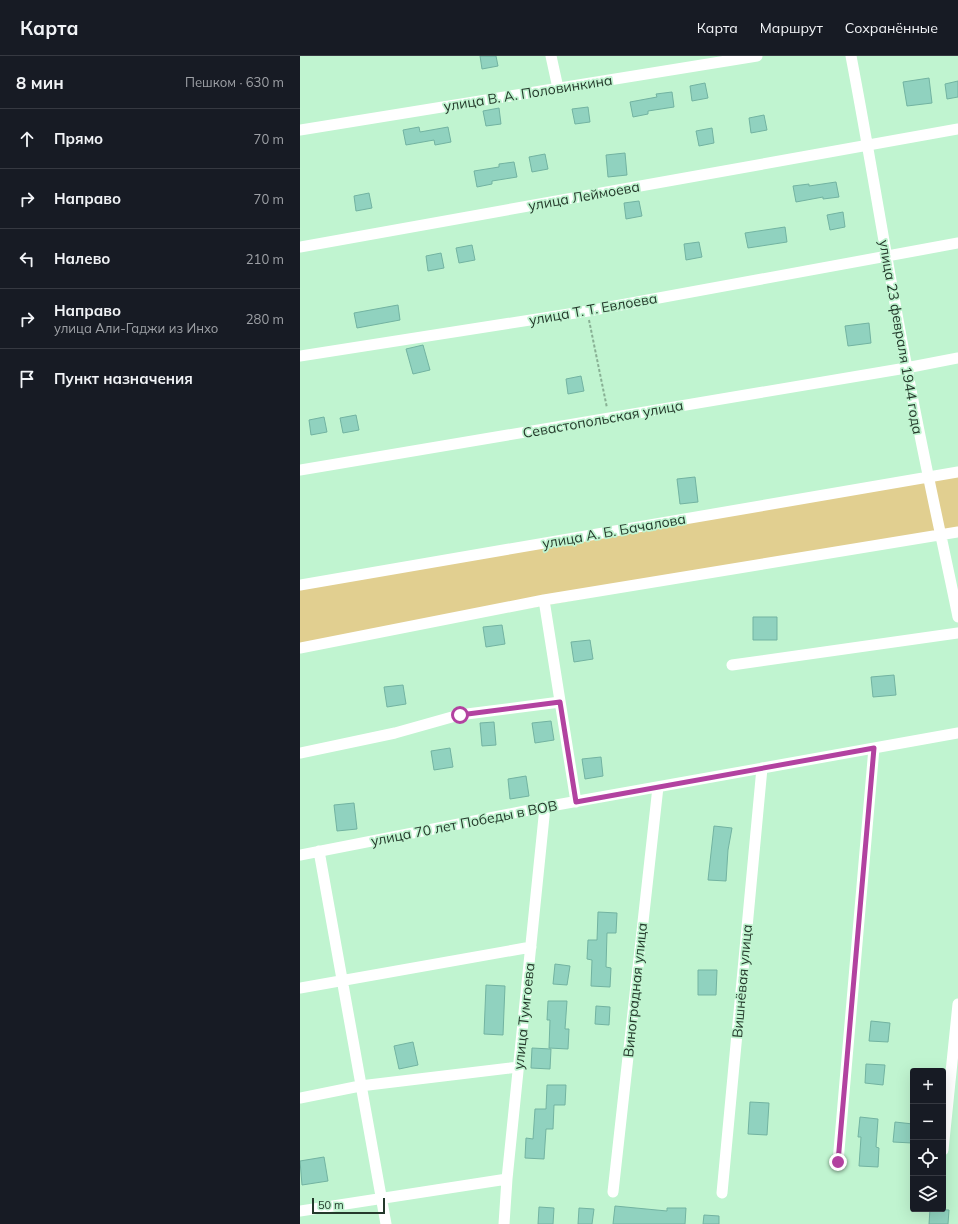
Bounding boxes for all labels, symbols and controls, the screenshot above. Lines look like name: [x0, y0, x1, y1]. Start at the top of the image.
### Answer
text: Карта: [20, 16, 78, 40]
text: Карта: [697, 19, 738, 37]
text: Маршрут: [760, 19, 823, 37]
text: Сохранённые: [845, 19, 938, 37]
street label: улица В. А. Половинкина: [442, 71, 614, 115]
text: 8 мин: [16, 72, 64, 93]
text: Пешком · 630 m: [185, 74, 284, 90]
icon: ahead: [16, 128, 38, 150]
text: Прямо: [54, 129, 103, 148]
text: 70 m: [254, 131, 284, 147]
street label: улица Леймоева: [527, 177, 641, 215]
icon: right: [16, 188, 38, 210]
text: Направо: [54, 189, 121, 208]
text: 70 m: [254, 191, 284, 207]
street label: улица 23 февраля 1944 года: [875, 238, 927, 436]
icon: left: [16, 248, 38, 270]
text: Налево: [54, 249, 110, 268]
text: 210 m: [246, 251, 284, 267]
street label: улица Т. Т. Евлоева: [527, 289, 659, 329]
text: Направо: [54, 301, 121, 320]
icon: right: [16, 308, 38, 330]
text: 280 m: [246, 311, 284, 327]
text: улица Али-Гаджи из Инхо: [54, 320, 218, 336]
icon: arrive: [16, 368, 38, 390]
text: Пункт назначения: [54, 369, 193, 388]
street label: Севастопольская улица: [521, 396, 685, 442]
street label: улица А. Б. Бачалова: [541, 510, 687, 552]
route start: [451, 706, 469, 724]
street label: улица 70 лет Победы в ВОВ: [369, 796, 559, 850]
street label: Виноградная улица: [619, 922, 651, 1058]
street label: Вишнёвая улица: [728, 923, 756, 1039]
street label: улица Тумгоева: [509, 962, 539, 1070]
map controls: [910, 1068, 946, 1212]
button: +: [910, 1068, 946, 1104]
button: −: [910, 1104, 946, 1140]
button: locate: [910, 1140, 946, 1176]
route end: [829, 1153, 847, 1171]
button: layers: [910, 1176, 946, 1212]
scale bar: [312, 1196, 385, 1215]
text: 50 m: [318, 1198, 344, 1212]

